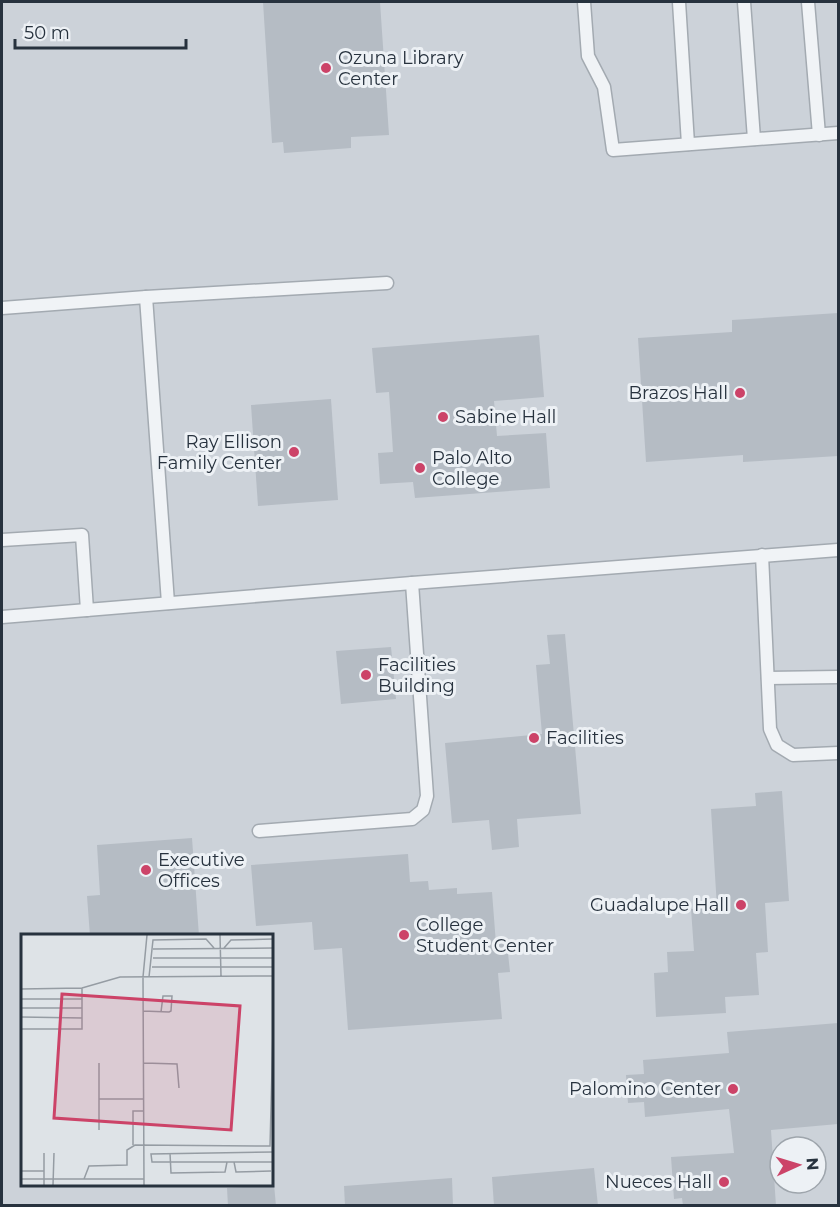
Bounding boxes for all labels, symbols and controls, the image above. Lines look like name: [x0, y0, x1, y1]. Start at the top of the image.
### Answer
scale bar: [15, 12, 186, 50]
text: 50 m: [24, 22, 70, 44]
place label: Ozuna Library Center: [338, 47, 464, 90]
marker: Ozuna Library Center: [319, 61, 333, 75]
place label: Brazos Hall: [629, 382, 728, 404]
marker: Brazos Hall: [733, 386, 747, 400]
place label: Sabine Hall: [455, 406, 556, 428]
marker: Sabine Hall: [436, 410, 450, 424]
place label: Ray Ellison Family Center: [157, 431, 282, 474]
marker: Ray Ellison Family Center: [287, 445, 301, 459]
place label: Palo Alto College: [432, 447, 512, 490]
marker: Palo Alto College: [413, 461, 427, 475]
place label: Facilities Building: [378, 654, 456, 697]
marker: Facilities Building: [359, 668, 373, 682]
place label: Facilities: [546, 727, 624, 749]
marker: Facilities: [527, 731, 541, 745]
place label: Executive Offices: [158, 849, 245, 892]
marker: Executive Offices: [139, 863, 153, 877]
place label: Guadalupe Hall: [590, 894, 729, 916]
marker: Guadalupe Hall: [734, 898, 748, 912]
place label: College Student Center: [416, 914, 554, 957]
marker: College Student Center: [397, 928, 411, 942]
inset map: [21, 934, 273, 1186]
place label: Palomino Center: [569, 1078, 721, 1100]
marker: Palomino Center: [726, 1082, 740, 1096]
north arrow: [768, 1135, 828, 1195]
text: N: [803, 1157, 822, 1171]
place label: Nueces Hall: [605, 1171, 712, 1193]
marker: Nueces Hall: [717, 1175, 731, 1189]

